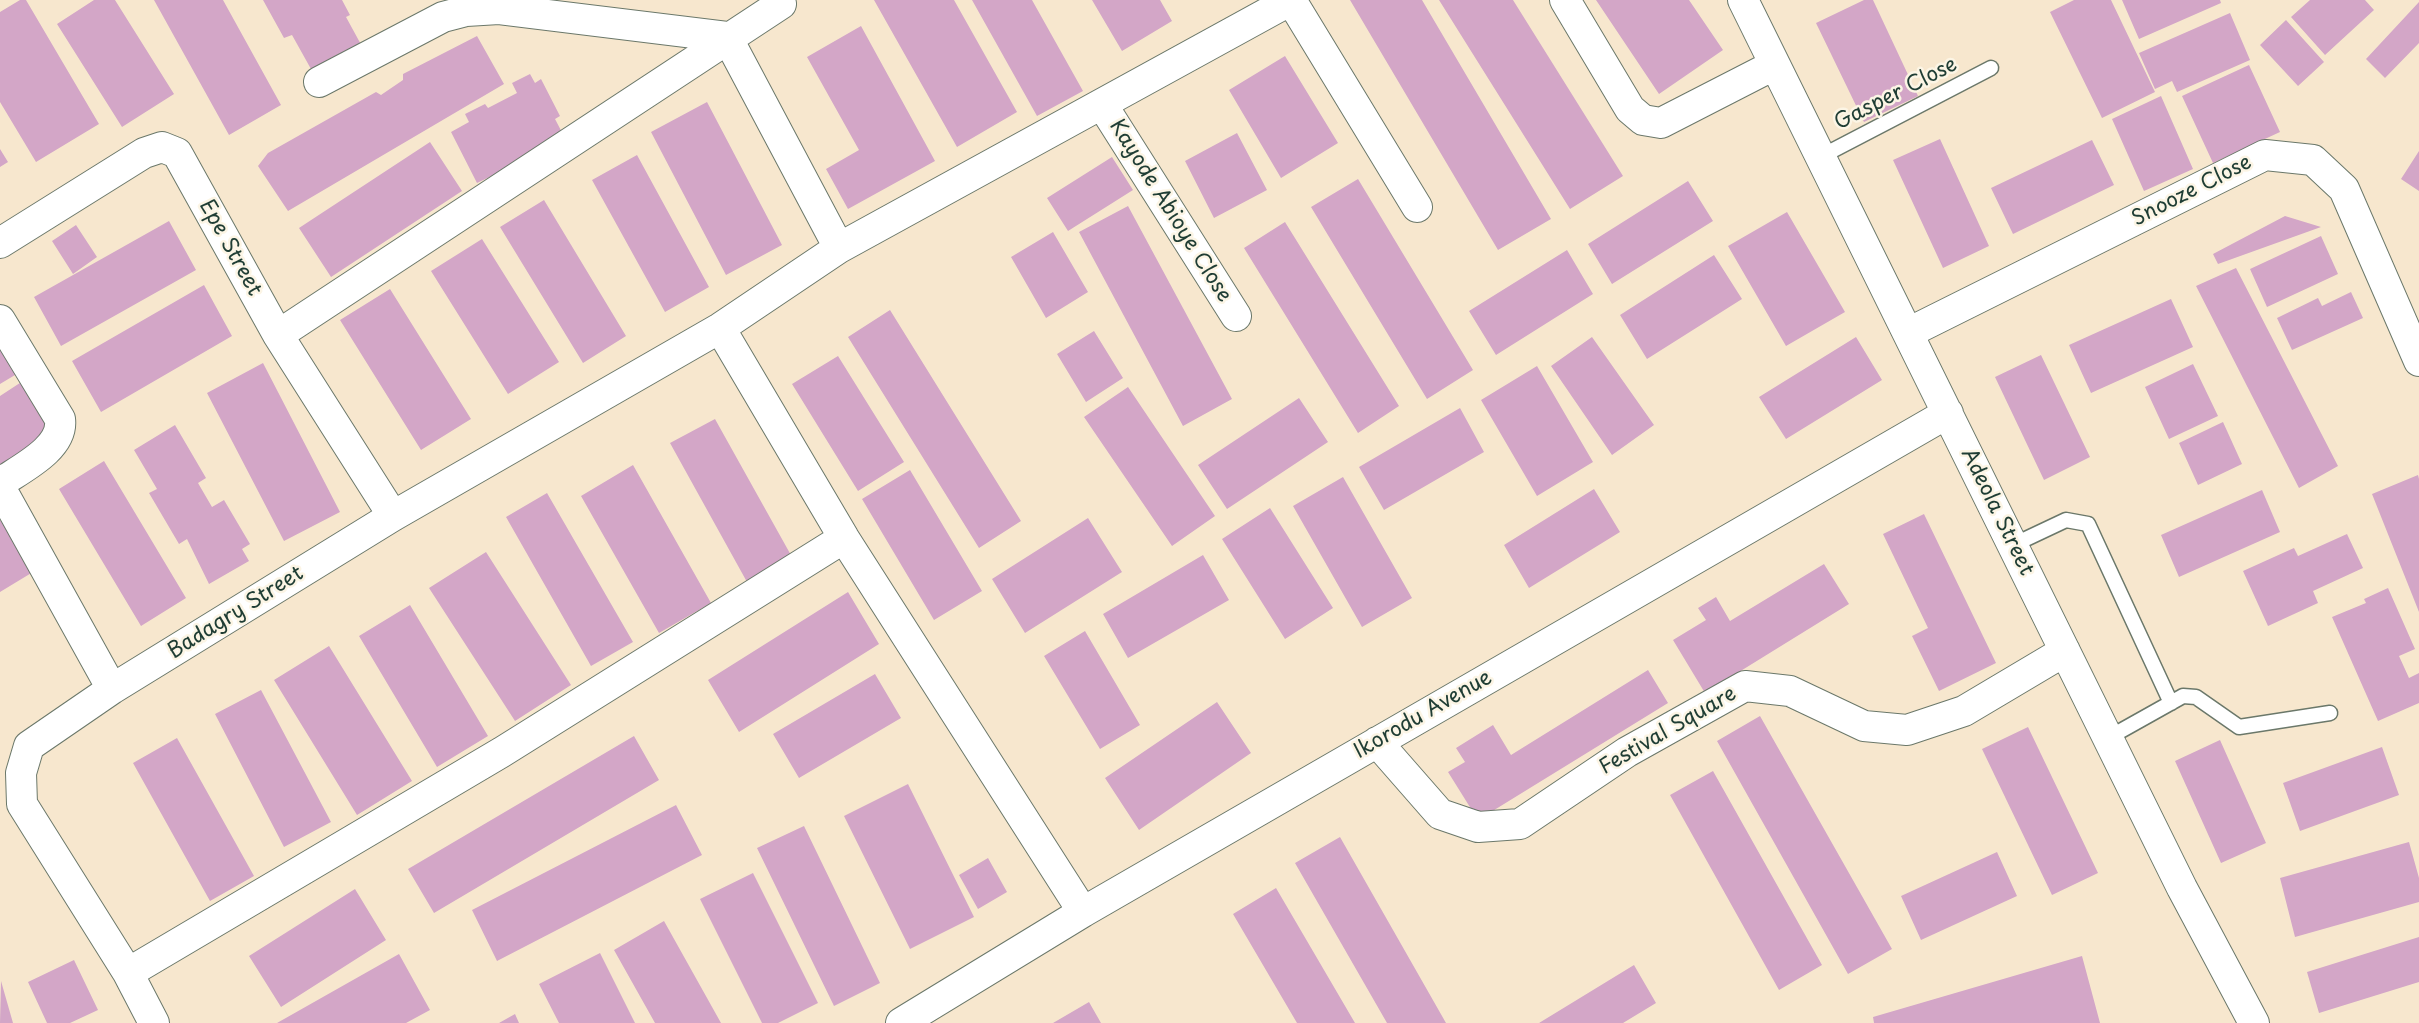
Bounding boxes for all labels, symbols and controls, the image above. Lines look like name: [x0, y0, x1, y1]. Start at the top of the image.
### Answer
street label: Gasper Close: [1830, 52, 1962, 136]
street label: Kayode Abioye Close: [1103, 115, 1237, 307]
street label: Snooze Close: [2128, 150, 2256, 232]
street label: Epe Street: [193, 195, 267, 301]
street label: Adeola Street: [1955, 444, 2039, 580]
street label: Badagry Street: [164, 561, 308, 665]
street label: Ikorodu Avenue: [1349, 665, 1497, 765]
street label: Festival Square: [1595, 682, 1741, 780]

